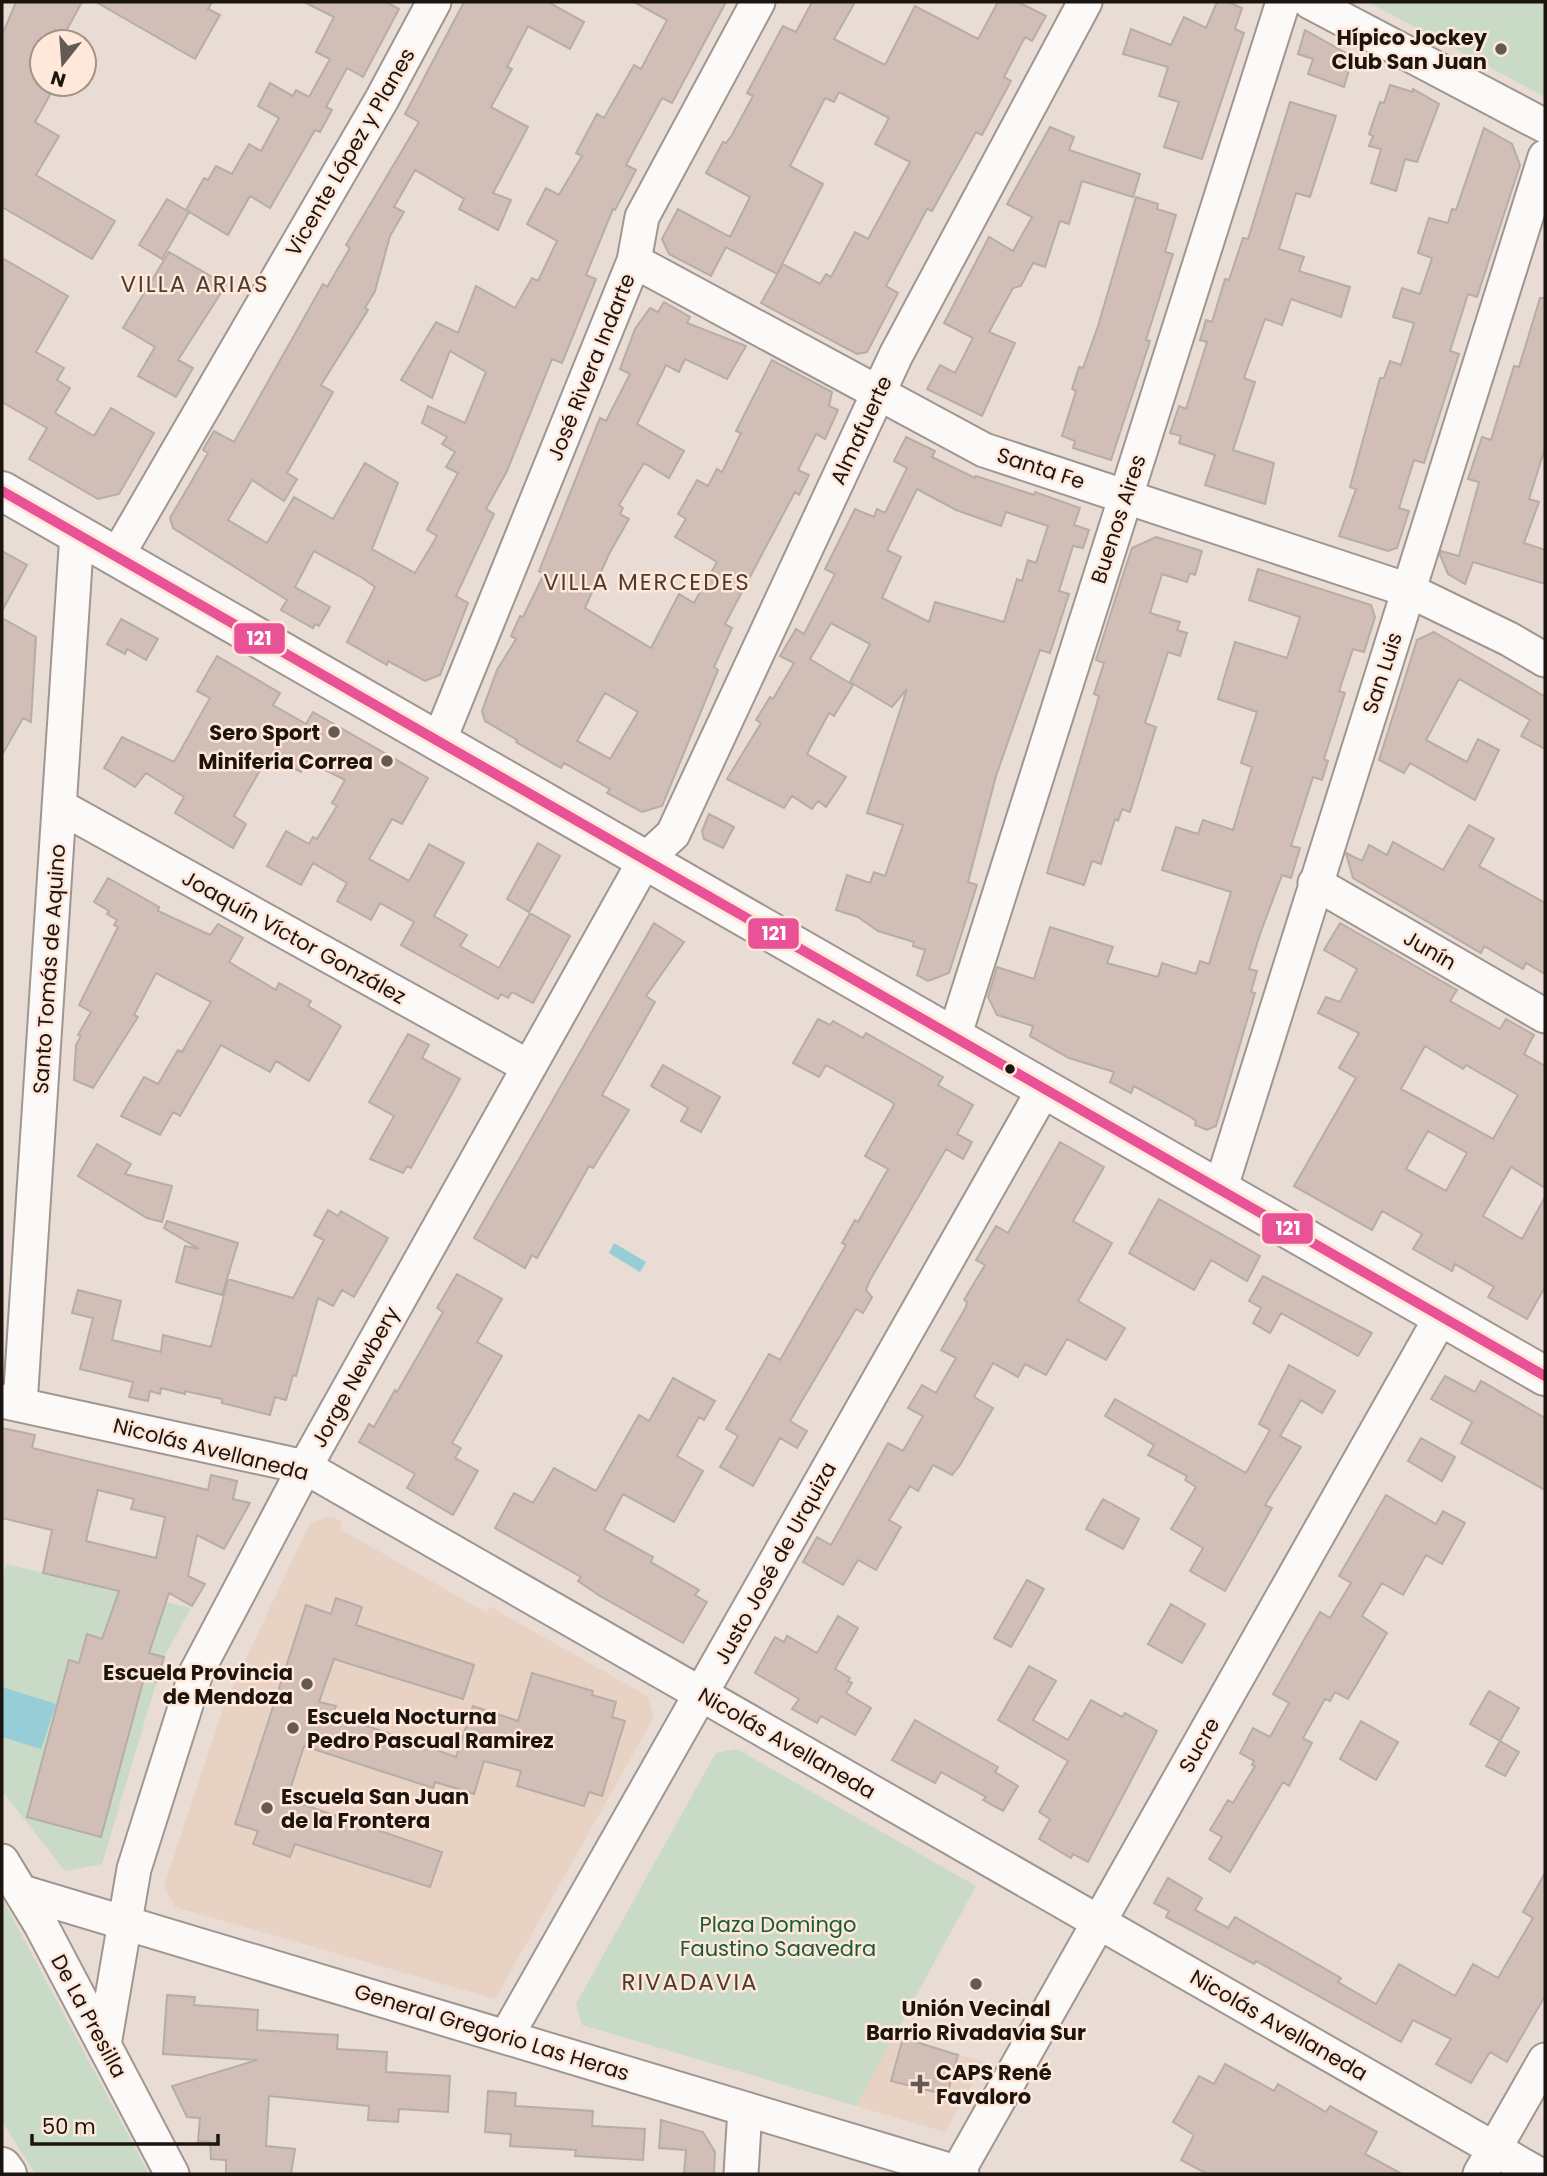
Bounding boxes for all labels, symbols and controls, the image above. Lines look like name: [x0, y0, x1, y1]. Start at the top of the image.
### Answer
place label: Hípico Jockey Club San Juan: [1331, 23, 1488, 76]
north arrow: [28, 28, 98, 98]
marker: Hípico Jockey Club San Juan: [1493, 41, 1509, 57]
street label: Vicente López y Planes: [278, 43, 422, 261]
text: N: [47, 64, 69, 94]
district label: VILLA ARIAS: [121, 268, 269, 300]
street label: José Rivera Indarte: [540, 269, 642, 465]
street label: Almafuerte: [823, 371, 899, 489]
street label: Santa Fe: [993, 440, 1089, 496]
street label: Buenos Aires: [1084, 451, 1152, 587]
district label: VILLA MERCEDES: [543, 566, 751, 598]
line badge: 121: [233, 622, 286, 655]
text: 121: [246, 625, 272, 652]
street label: San Luis: [1355, 628, 1409, 718]
place label: Sero Sport: [209, 718, 320, 747]
marker: Sero Sport: [326, 724, 342, 740]
place label: Miniferia Correa: [198, 747, 373, 776]
marker: Miniferia Correa: [379, 753, 395, 769]
street label: Santo Tomás de Aquino: [26, 843, 72, 1095]
street label: Joaquín Víctor González: [177, 863, 411, 1011]
line badge: 121: [747, 917, 800, 950]
text: 121: [761, 920, 787, 947]
street label: Junín: [1398, 923, 1462, 977]
unlabelled marker: [1003, 1062, 1017, 1076]
line badge: 121: [1261, 1212, 1314, 1245]
text: 121: [1275, 1215, 1301, 1242]
street label: Jorge Newbery: [304, 1301, 406, 1453]
street label: Nicolás Avellaneda: [110, 1411, 312, 1487]
street label: Justo José de Urquiza: [707, 1456, 843, 1670]
place label: Escuela Provincia de Mendoza: [103, 1658, 293, 1711]
marker: Escuela Provincia de Mendoza: [299, 1676, 315, 1692]
street label: Nicolás Avellaneda: [693, 1680, 881, 1806]
place label: Escuela Nocturna Pedro Pascual Ramirez: [307, 1702, 554, 1755]
street label: Sucre: [1172, 1712, 1226, 1778]
marker: Escuela Nocturna Pedro Pascual Ramirez: [285, 1720, 301, 1736]
place label: Escuela San Juan de la Frontera: [281, 1782, 469, 1835]
marker: Escuela San Juan de la Frontera: [259, 1800, 275, 1816]
park label: Plaza Domingo Faustino Saavedra: [680, 1910, 876, 1963]
street label: De La Presilla: [44, 1949, 134, 2083]
street label: Nicolás Avellaneda: [1185, 1962, 1373, 2088]
district label: RIVADAVIA: [621, 1966, 759, 1998]
street label: General Gregorio Las Heras: [351, 1976, 633, 2088]
marker: Unión Vecinal Barrio Rivadavia Sur: [968, 1976, 984, 1992]
place label: Unión Vecinal Barrio Rivadavia Sur: [866, 1994, 1086, 2047]
place label: CAPS René Favaloro: [936, 2058, 1052, 2111]
marker: CAPS René Favaloro: [910, 2074, 930, 2094]
scale bar: [32, 2102, 217, 2146]
text: 50 m: [42, 2112, 96, 2141]

